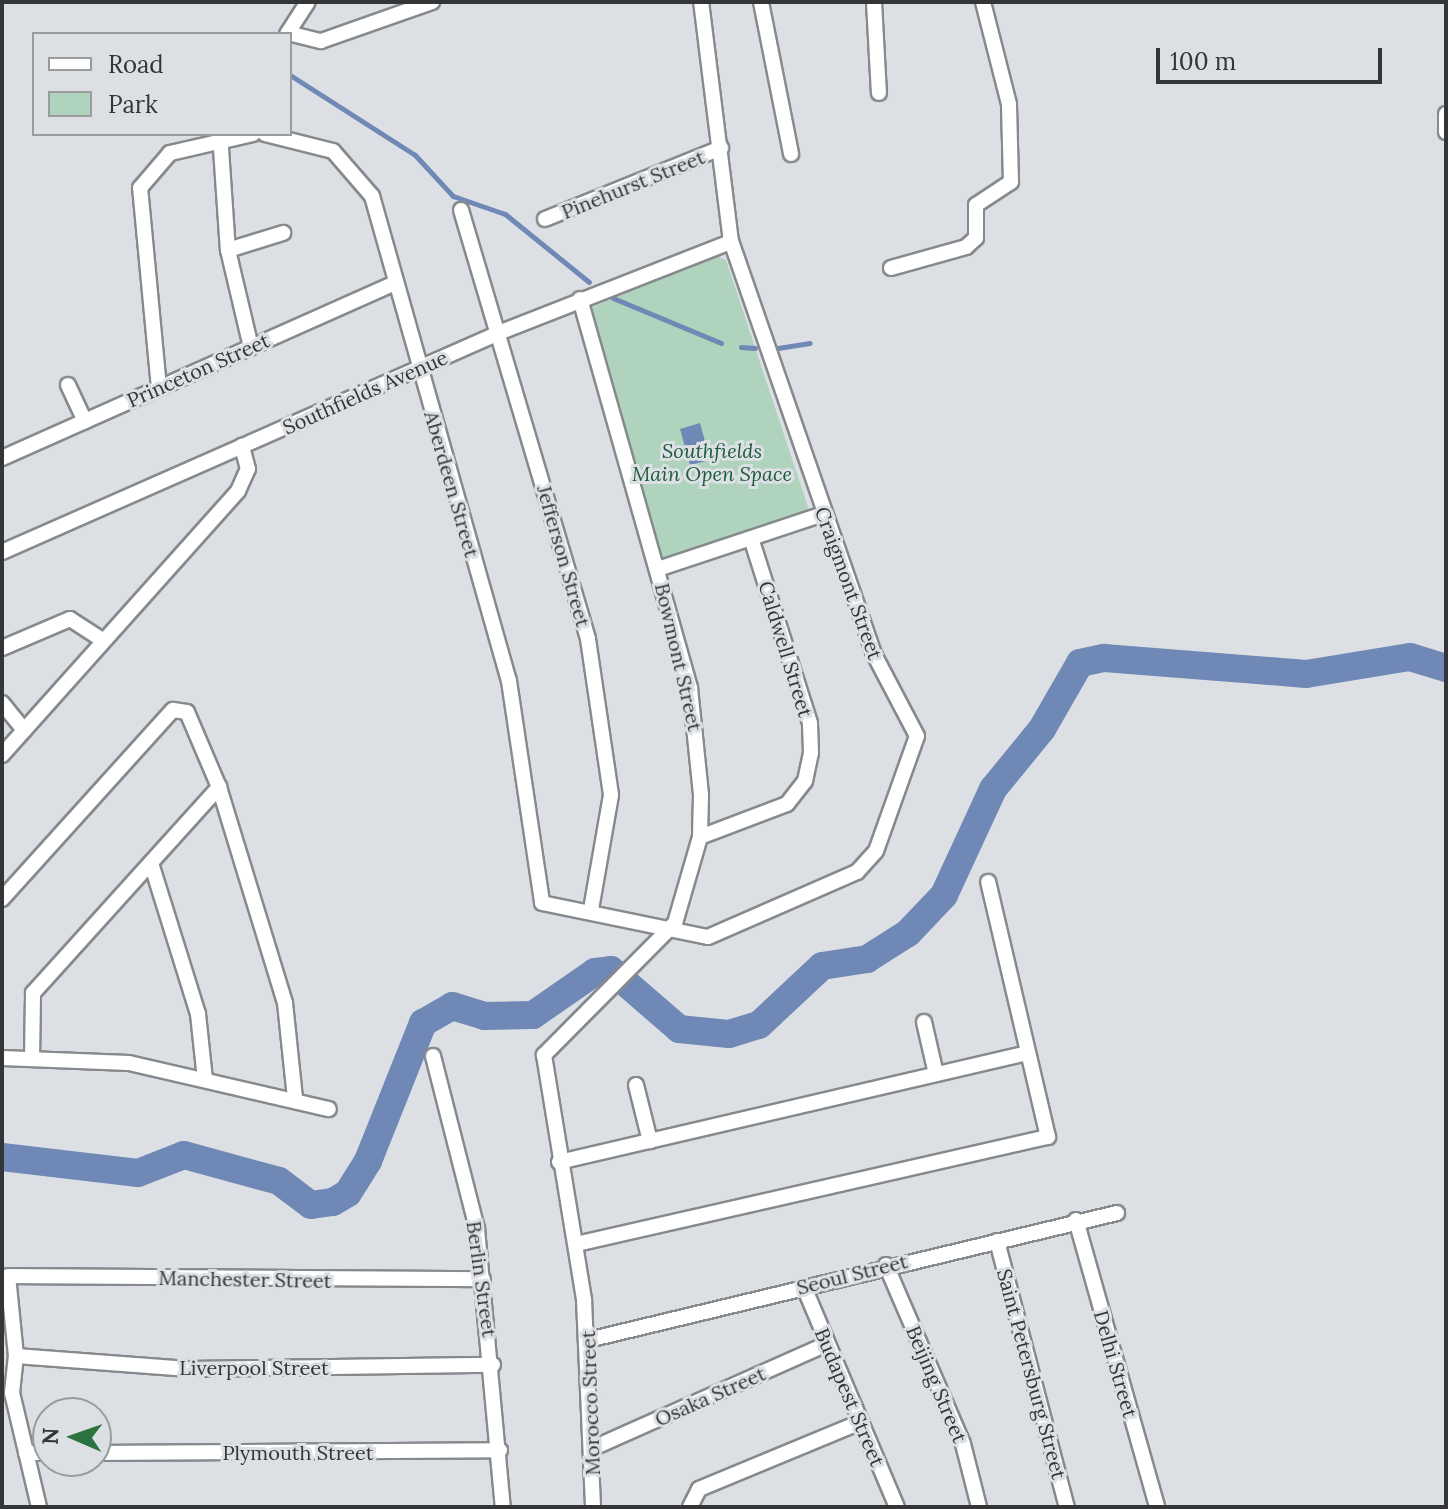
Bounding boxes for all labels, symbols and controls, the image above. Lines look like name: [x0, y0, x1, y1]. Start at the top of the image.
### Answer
legend: [32, 32, 292, 136]
scale bar: [1160, 32, 1386, 82]
text: 100 m: [1170, 46, 1236, 77]
text: Road: [108, 49, 164, 80]
text: Park: [108, 89, 158, 120]
street label: Pinehurst Street: [558, 144, 708, 224]
street label: Princeton Street: [123, 328, 273, 412]
street label: Southfields Avenue: [279, 345, 451, 439]
street label: Aberdeen Street: [420, 408, 484, 560]
park label: Southfields Main Open Space: [632, 438, 792, 485]
street label: Jefferson Street: [532, 482, 596, 630]
street label: Craigmont Street: [810, 503, 888, 663]
street label: Caldwell Street: [754, 578, 818, 720]
street label: Bowmont Street: [650, 581, 708, 733]
street label: Berlin Street: [462, 1219, 502, 1339]
street label: Seoul Street: [794, 1249, 910, 1299]
street label: Manchester Street: [158, 1265, 332, 1293]
street label: Saint Petersburg Street: [992, 1266, 1072, 1482]
street label: Delhi Street: [1089, 1307, 1143, 1421]
street label: Beijing Street: [902, 1322, 972, 1446]
street label: Budapest Street: [810, 1324, 890, 1470]
street label: Morocco Street: [575, 1330, 605, 1476]
street label: Liverpool Street: [179, 1355, 329, 1379]
street label: Osaka Street: [651, 1361, 769, 1431]
north arrow: [32, 1397, 112, 1477]
text: N: [36, 1427, 64, 1445]
street label: Plymouth Street: [222, 1440, 374, 1464]

